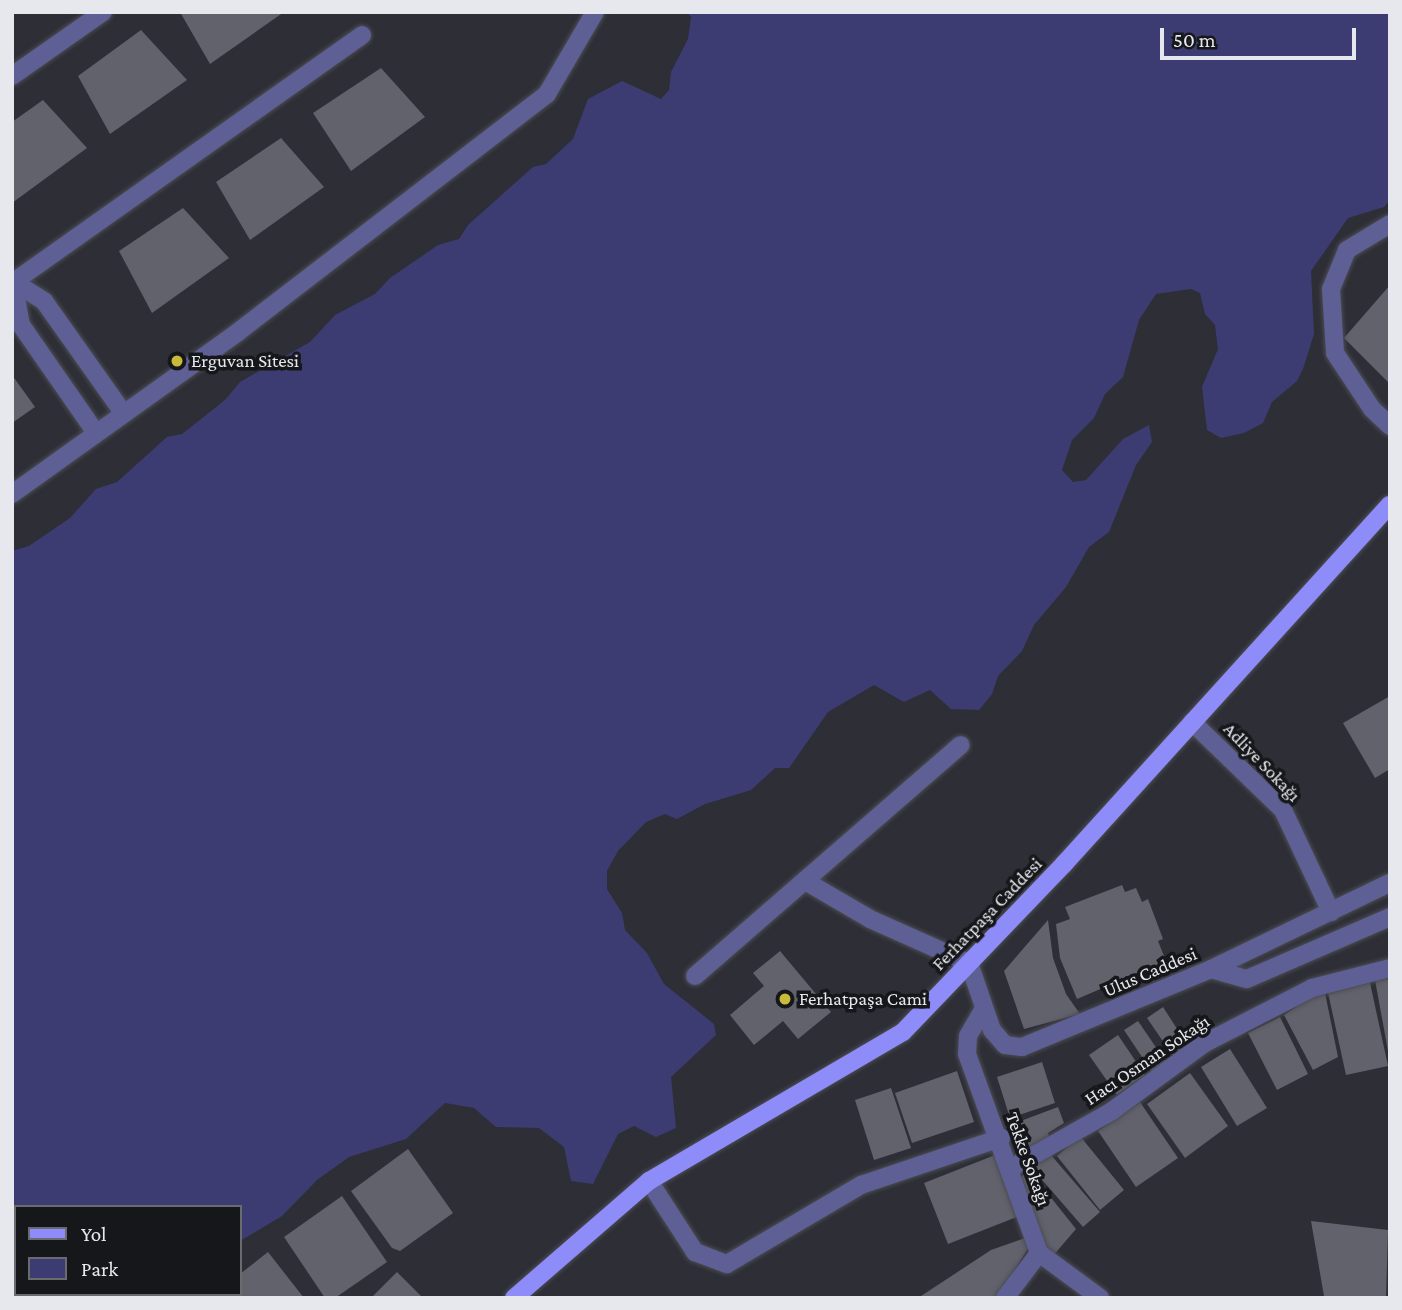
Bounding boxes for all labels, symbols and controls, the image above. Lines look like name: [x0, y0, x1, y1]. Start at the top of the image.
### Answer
scale bar: [1164, 14, 1360, 58]
text: 50 m: [1173, 28, 1216, 52]
place label: Erguvan Sitesi: [191, 350, 299, 372]
marker: Erguvan Sitesi: [169, 353, 185, 369]
street label: Adliye Sokağı: [1219, 718, 1305, 806]
street label: Ferhatpaşa Caddesi: [927, 853, 1047, 975]
street label: Ulus Caddesi: [1100, 942, 1200, 1002]
place label: Ferhatpaşa Cami: [799, 988, 927, 1010]
marker: Ferhatpaşa Cami: [777, 991, 793, 1007]
street label: Hacı Osman Sokağı: [1080, 1010, 1214, 1110]
street label: Tekke Sokağı: [1001, 1109, 1055, 1209]
legend: [14, 1205, 242, 1296]
text: Yol: [81, 1222, 107, 1246]
text: Park: [81, 1257, 118, 1281]

